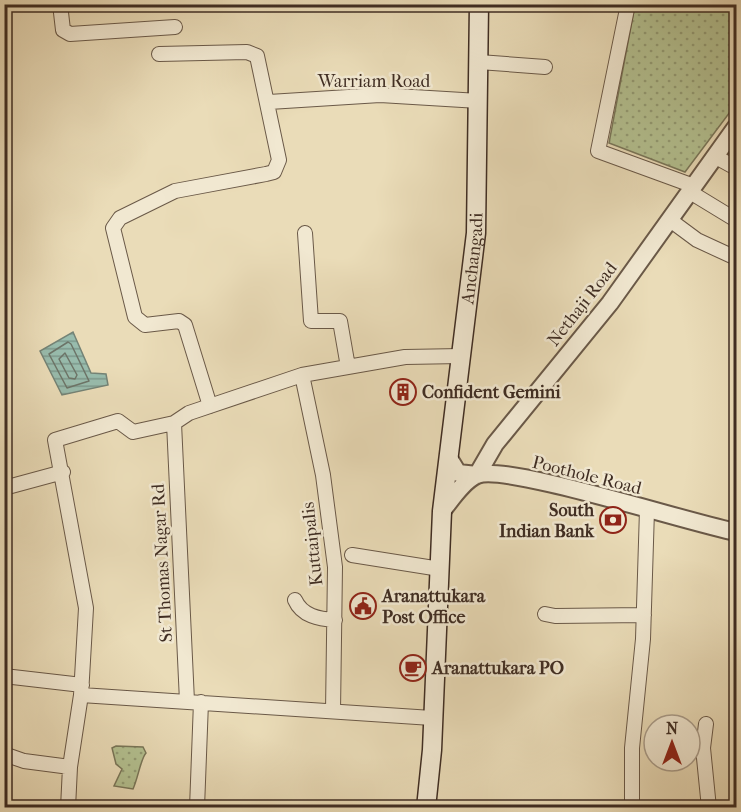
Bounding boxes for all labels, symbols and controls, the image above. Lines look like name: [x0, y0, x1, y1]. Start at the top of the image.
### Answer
street label: Warriam Road: [317, 71, 431, 92]
street label: Anchangadi: [457, 212, 487, 306]
street label: Nethaji Road: [543, 258, 622, 351]
building icon: Confident Gemini: [388, 377, 418, 407]
place label: Confident Gemini: [422, 382, 561, 403]
street label: Poothole Road: [530, 452, 644, 499]
street label: St Thomas Nagar Rd: [148, 483, 177, 643]
place label: South Indian Bank: [499, 500, 595, 542]
street label: Kuttaipalis: [298, 501, 327, 587]
bank icon: South Indian Bank: [598, 505, 628, 535]
place label: Aranattukara Post Office: [381, 586, 486, 628]
public building icon: Aranattukara Post Office: [348, 591, 378, 621]
cafe icon: Aranattukara PO: [398, 653, 428, 683]
place label: Aranattukara PO: [431, 658, 564, 679]
north arrow: [642, 713, 702, 773]
text: N: [666, 719, 679, 738]

